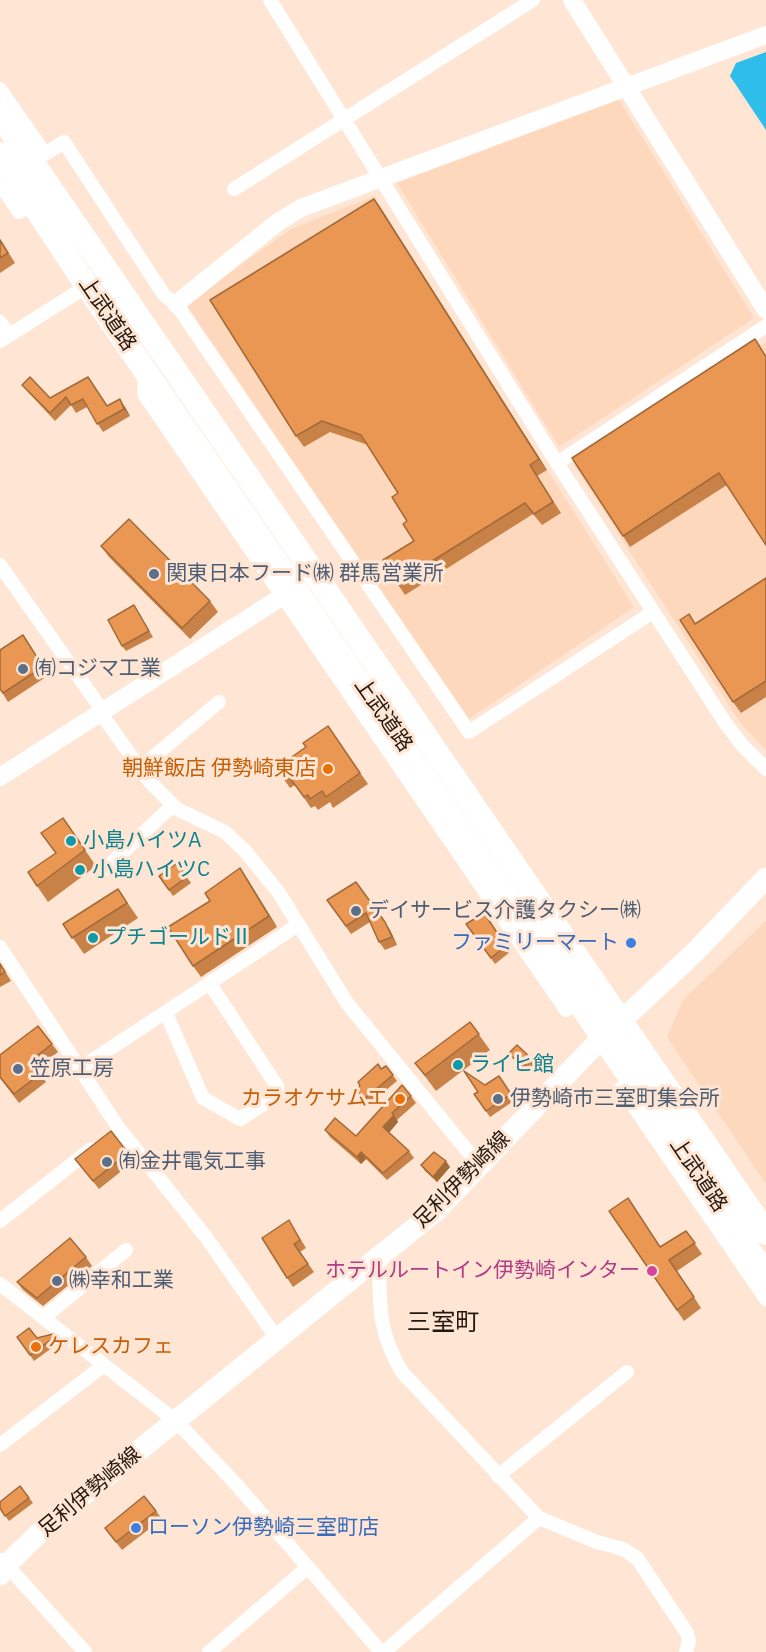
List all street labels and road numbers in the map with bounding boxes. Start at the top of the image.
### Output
street label: 上武道路 [73,272,141,356]
street label: 上武道路 [349,673,417,757]
street label: 足利伊勢崎線 [409,1127,515,1233]
street label: 上武道路 [664,1133,732,1217]
street label: 足利伊勢崎線 [34,1442,146,1542]

